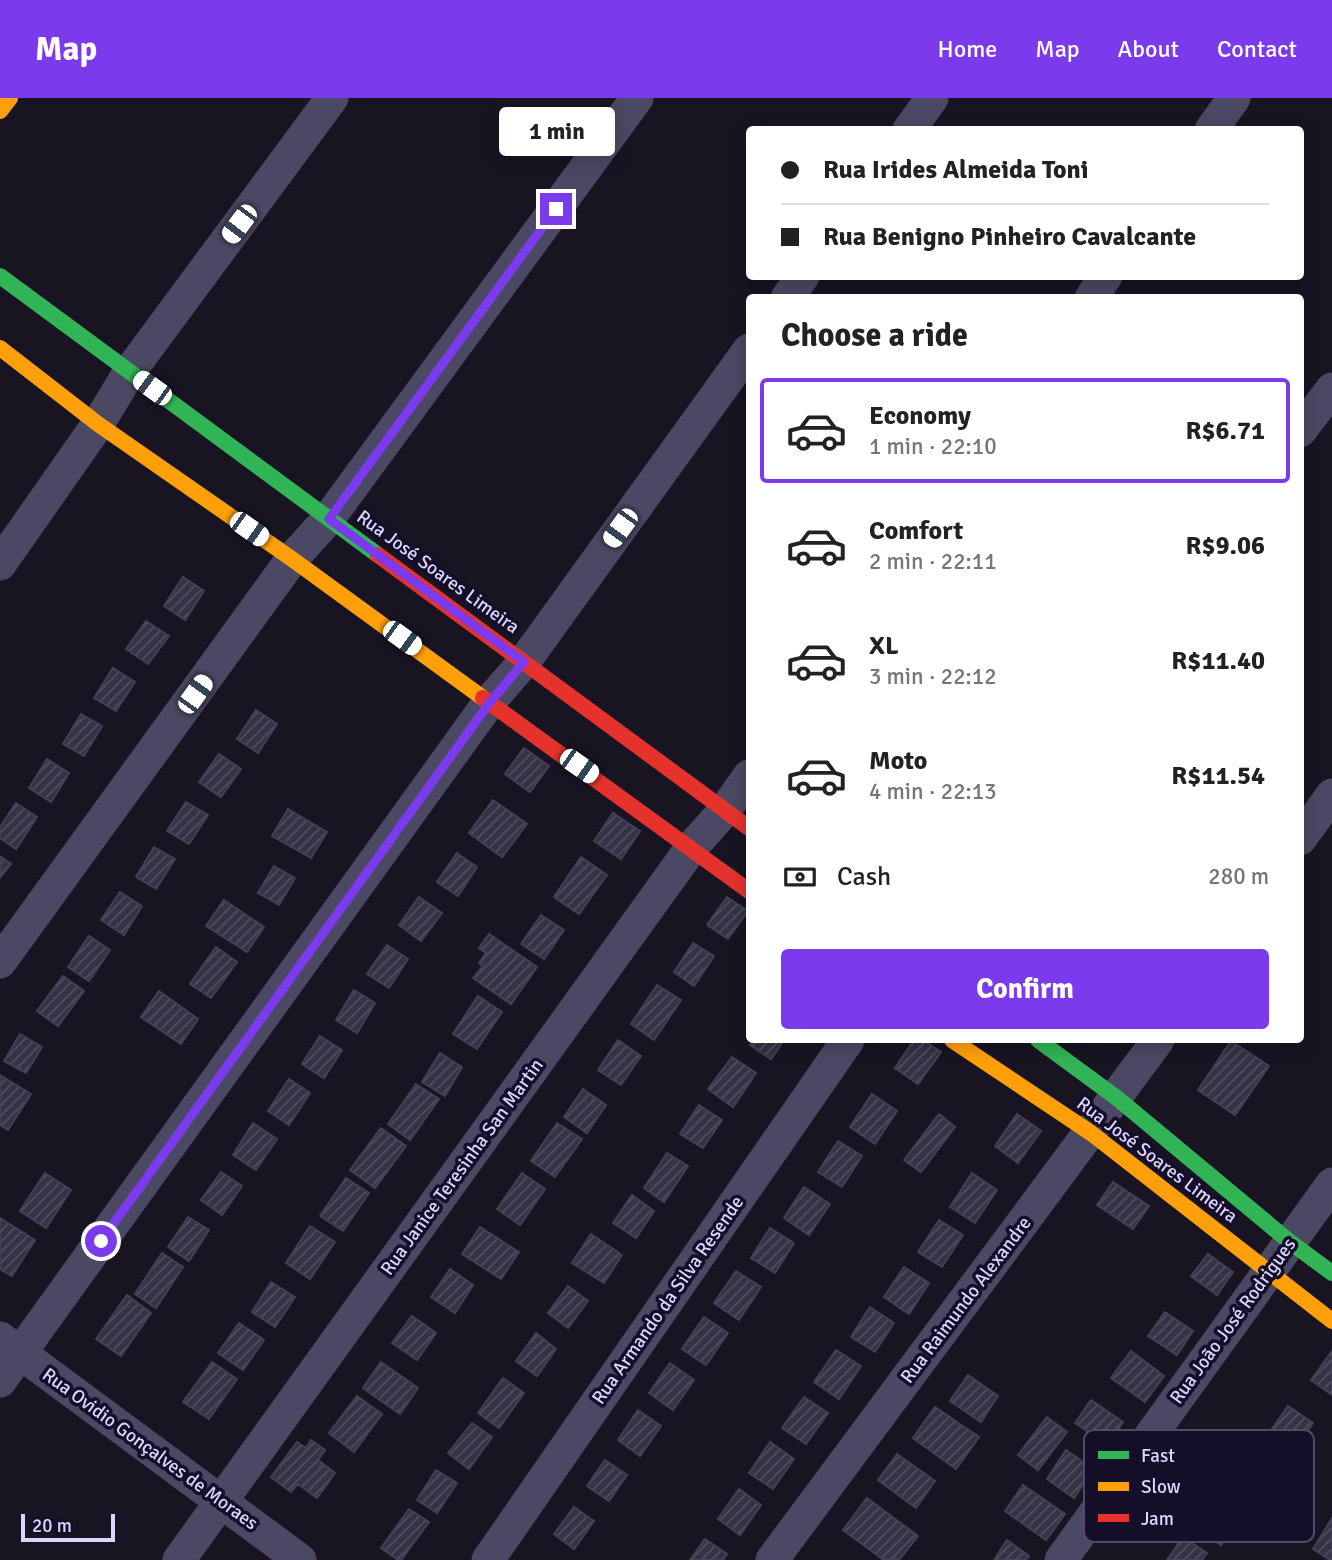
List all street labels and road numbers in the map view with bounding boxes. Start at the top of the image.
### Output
street label: Rua José Soares Limeira [352,505,524,639]
street label: Rua Janice Teresinha San Martin [375,1054,549,1280]
street label: Rua José Soares Limeira [1072,1092,1242,1228]
street label: Rua Armando da Silva Resende [587,1191,749,1409]
street label: Rua Raimundo Alexandre [895,1212,1037,1388]
street label: Rua João José Rodrigues [1165,1233,1301,1409]
street label: Rua Ovidio Gonçalves de Moraes [38,1363,262,1535]

